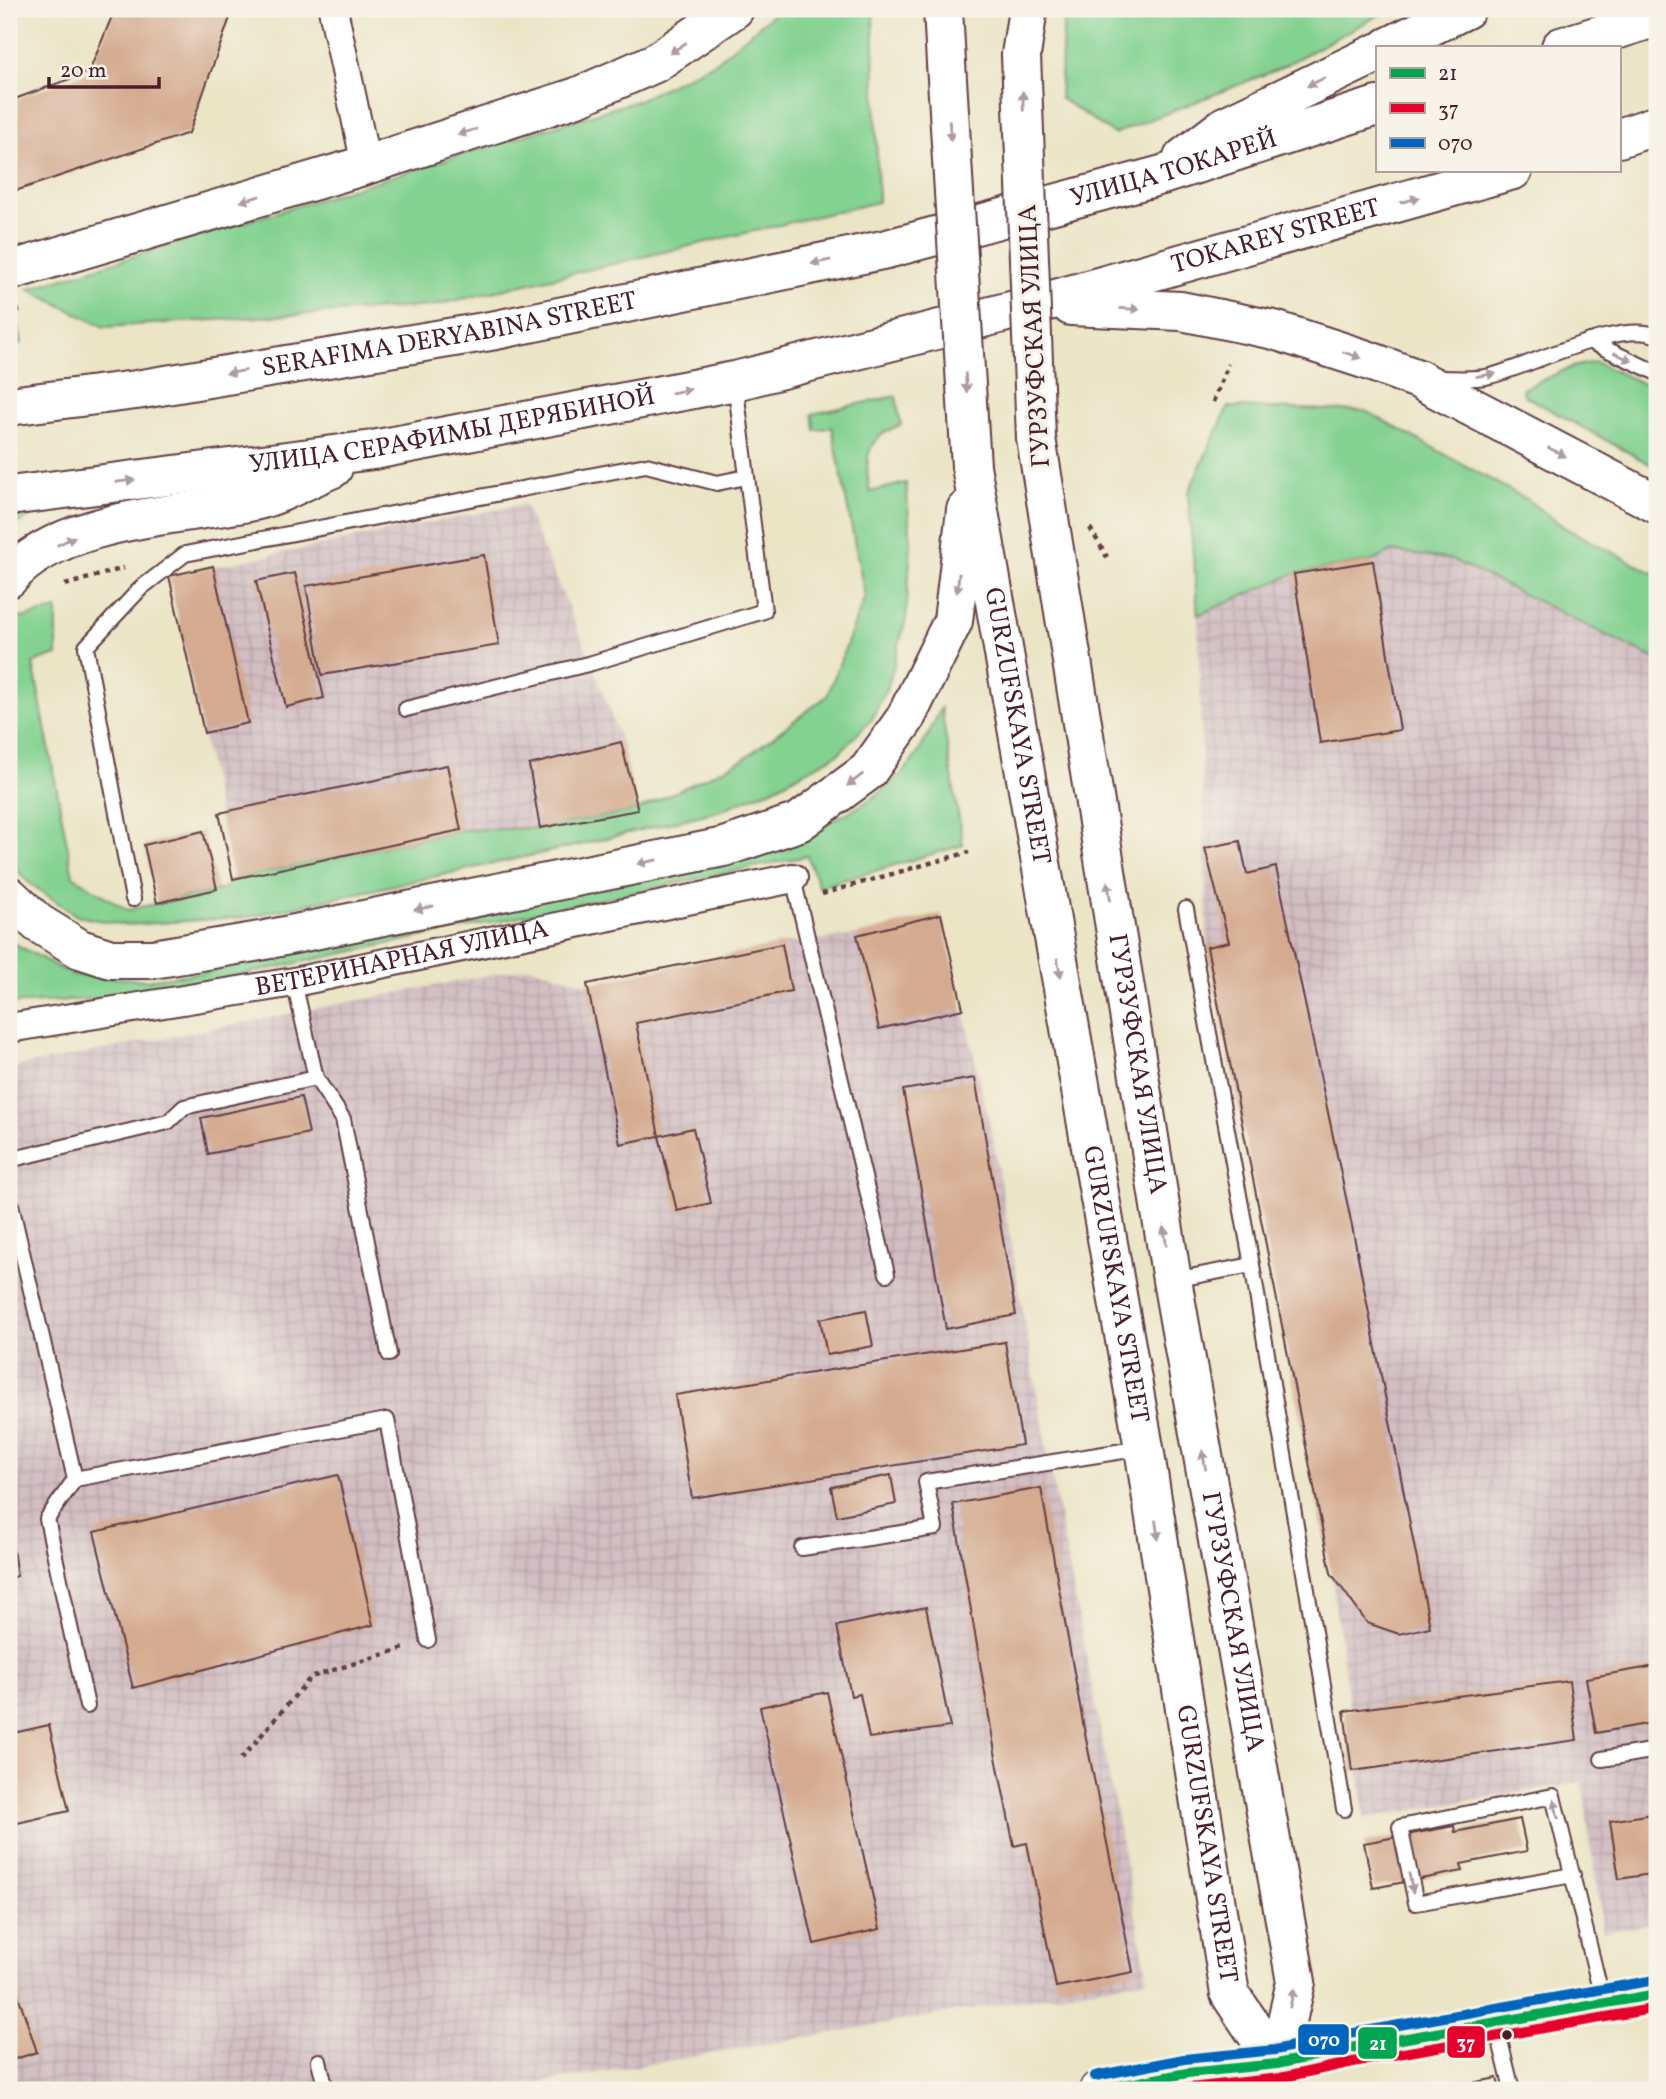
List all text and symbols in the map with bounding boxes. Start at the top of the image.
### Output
one-way arrow [669,41,687,55]
scale bar [49,46,159,90]
legend [1376,46,1620,172]
text: 20 m [60,57,106,86]
text: 21 [1438,60,1457,89]
one-way arrow [1306,76,1326,88]
one-way arrow [1017,89,1028,111]
text: 37 [1438,96,1459,125]
one-way arrow [945,120,956,142]
street label: УЛИЦА ТОКАРЕЙ [1066,121,1282,217]
one-way arrow [457,127,478,138]
text: 070 [1438,130,1473,159]
street label: TOKAREY STREET [1167,190,1384,284]
one-way arrow [239,195,260,205]
one-way arrow [1400,195,1421,205]
street label: ГУРЗУФСКАЯ УЛИЦА [1010,203,1060,469]
one-way arrow [810,257,832,268]
street label: SERAFIMA DERYABINA STREET [259,283,640,387]
one-way arrow [1120,303,1142,314]
one-way arrow [1342,350,1363,360]
one-way arrow [1613,352,1633,363]
one-way arrow [225,367,247,378]
one-way arrow [1475,369,1497,380]
one-way arrow [960,372,971,394]
street label: УЛИЦА СЕРАФИМЫ ДЕРЯБИНОЙ [247,379,658,483]
one-way arrow [670,385,692,396]
one-way arrow [1548,445,1568,457]
one-way arrow [114,476,136,487]
one-way arrow [56,536,76,547]
one-way arrow [952,572,963,594]
street label: GURZUFSKAYA STREET [975,585,1059,867]
one-way arrow [846,773,864,787]
one-way arrow [636,857,658,868]
one-way arrow [1103,879,1114,901]
one-way arrow [413,902,435,913]
street label: ВЕТЕРИНАРНАЯ УЛИЦА [252,911,552,1006]
street label: ГУРЗУФСКАЯ УЛИЦА [1098,931,1176,1197]
one-way arrow [1054,957,1065,979]
street label: GURZUFSKAYA STREET [1073,1143,1157,1426]
one-way arrow [1159,1225,1170,1247]
one-way arrow [1198,1449,1209,1471]
street label: ГУРЗУФСКАЯ УЛИЦА [1192,1489,1273,1755]
one-way arrow [1151,1519,1162,1541]
street label: GURZUFSKAYA STREET [1167,1702,1246,1986]
one-way arrow [1550,1798,1561,1820]
one-way arrow [1406,1872,1417,1894]
one-way arrow [1287,1987,1298,2009]
line badge: 070 [1297,2023,1350,2056]
line badge: 37 [1446,2025,1486,2059]
line badge: 21 [1357,2026,1398,2060]
text: 070 [1308,2028,1340,2054]
unlabelled marker [1500,2028,1514,2042]
text: 37 [1457,2031,1475,2057]
text: 21 [1369,2032,1387,2058]

